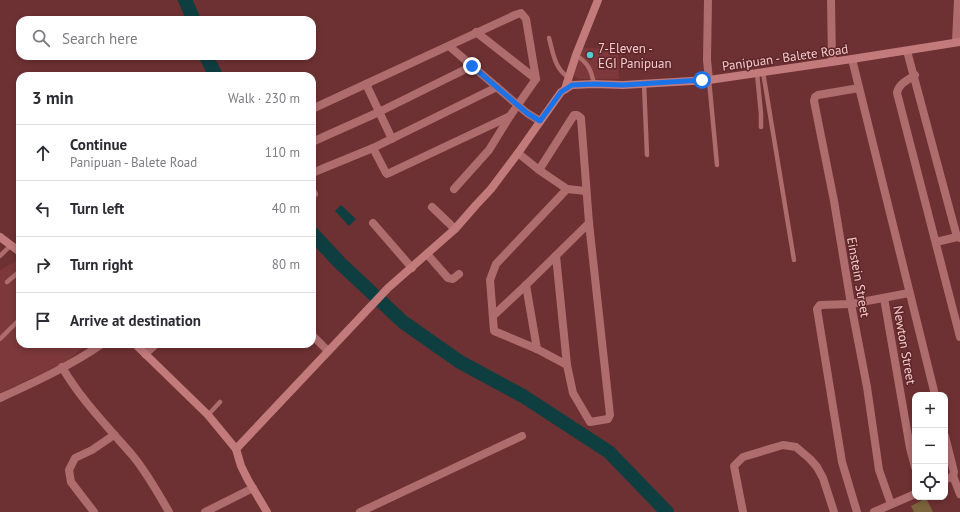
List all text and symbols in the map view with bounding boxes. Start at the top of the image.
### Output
search box [16,16,316,60]
icon: search [30,27,52,49]
text: Search here [62,29,138,48]
place label: 7-Eleven - EGI Panipuan [598,40,672,72]
street label: Panipuan - Balete Road [721,40,849,75]
marker: 7-Eleven - EGI Panipuan [585,50,595,60]
route end [463,57,481,75]
route start [693,71,711,89]
text: 3 min [32,87,73,109]
text: Walk · 230 m [228,90,300,107]
text: Continue [70,135,127,154]
icon: ahead [32,142,54,164]
text: 110 m [265,144,300,161]
text: Panipuan - Balete Road [70,154,197,171]
icon: left [32,198,54,220]
text: Turn left [70,199,124,218]
text: 40 m [272,200,300,217]
street label: Einstein Street [843,236,874,319]
icon: right [32,254,54,276]
text: Turn right [70,255,133,274]
text: 80 m [272,256,300,273]
street label: Newton Street [889,304,920,386]
icon: arrive [32,310,54,332]
text: Arrive at destination [70,311,201,330]
map controls [912,392,948,500]
button: + [912,392,948,428]
button: − [912,428,948,464]
button: locate [912,464,948,500]

